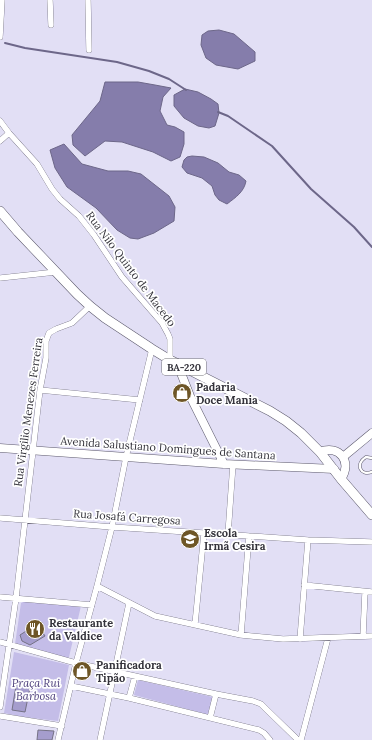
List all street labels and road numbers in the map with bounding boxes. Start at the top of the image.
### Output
street label: Rua Nilo Quinto de Macedo [83,209,179,329]
street label: Rua Virgilio Menezes Ferreira [11,336,45,487]
road number: BA-220 [162,359,206,375]
street label: Avenida Salustiano Domingues de Santana [59,433,276,463]
street label: Rua Josafá Carregosa [73,506,181,528]

